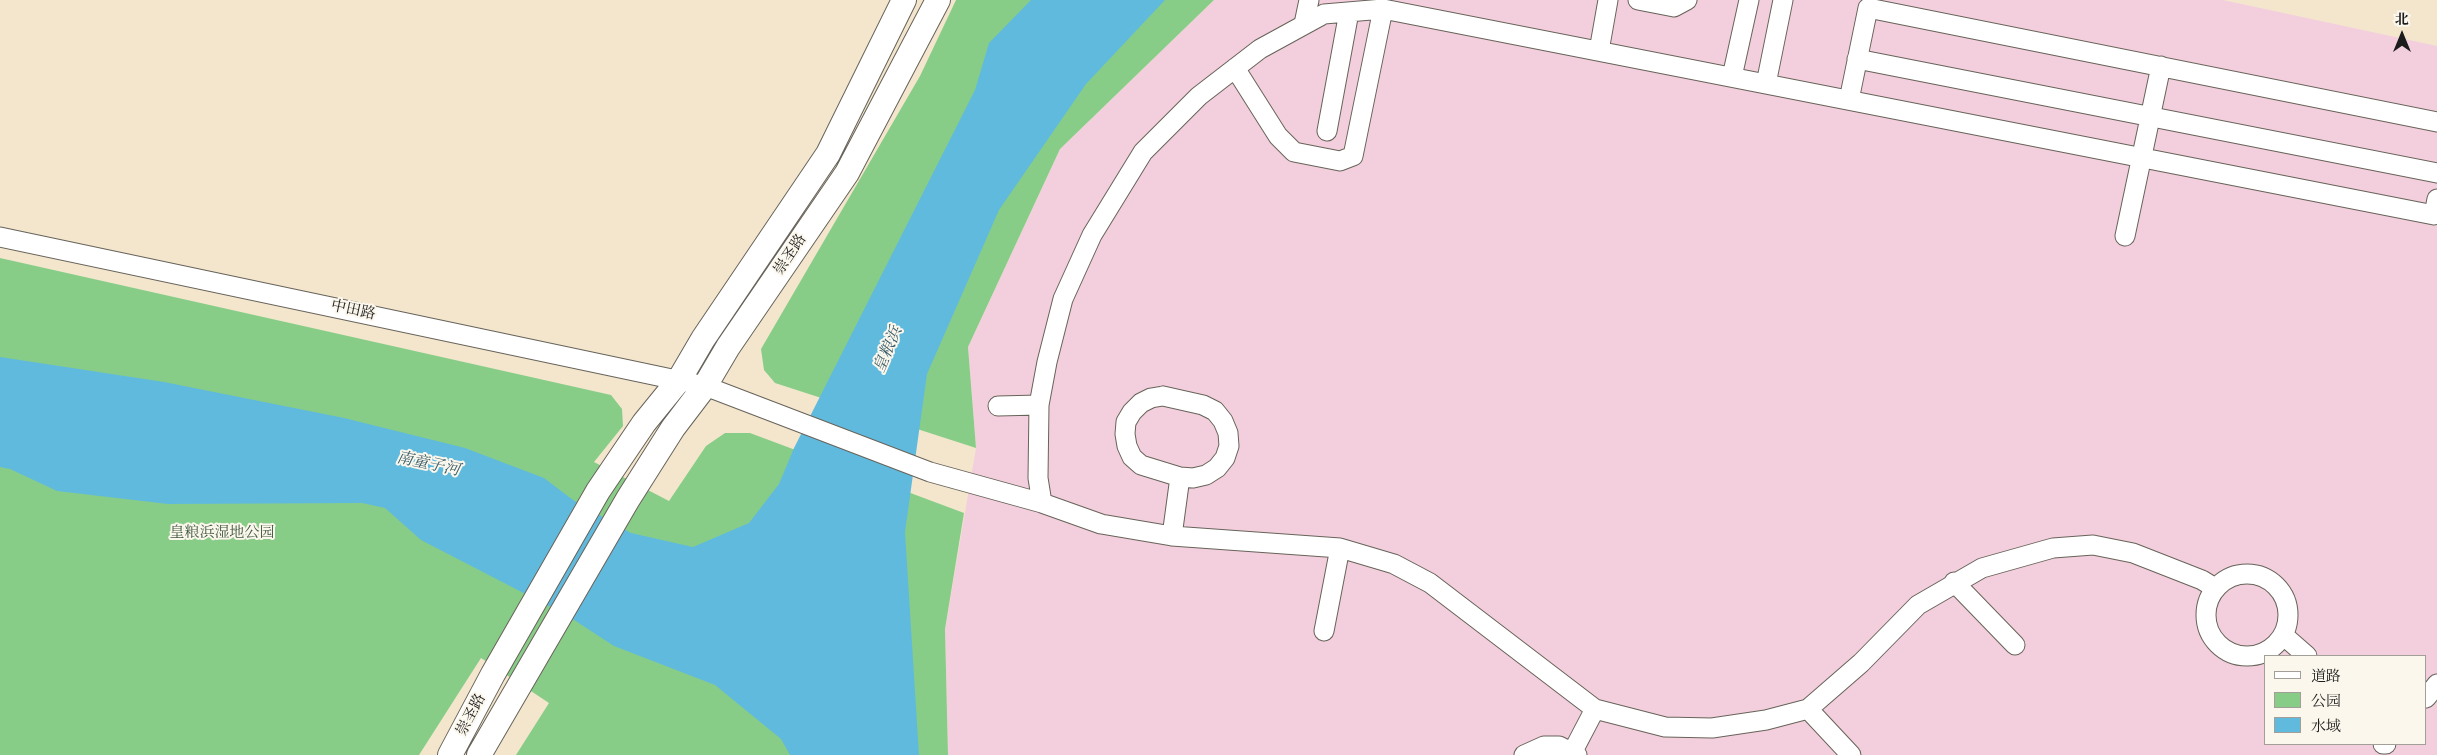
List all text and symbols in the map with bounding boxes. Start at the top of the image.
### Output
north arrow [2377,10,2427,60]
text: 北 [2395,11,2409,28]
street label: 崇圣路 [771,231,811,279]
street label: 中田路 [329,298,377,324]
water label: 皇粮浜 [871,324,907,376]
water label: 南童子河 [395,449,461,481]
park label: 皇粮浜湿地公园 [170,525,274,543]
legend [2264,655,2427,745]
text: 道路 [2311,667,2341,686]
street label: 崇圣路 [453,691,491,739]
text: 公园 [2311,692,2341,711]
text: 水域 [2311,717,2341,736]

